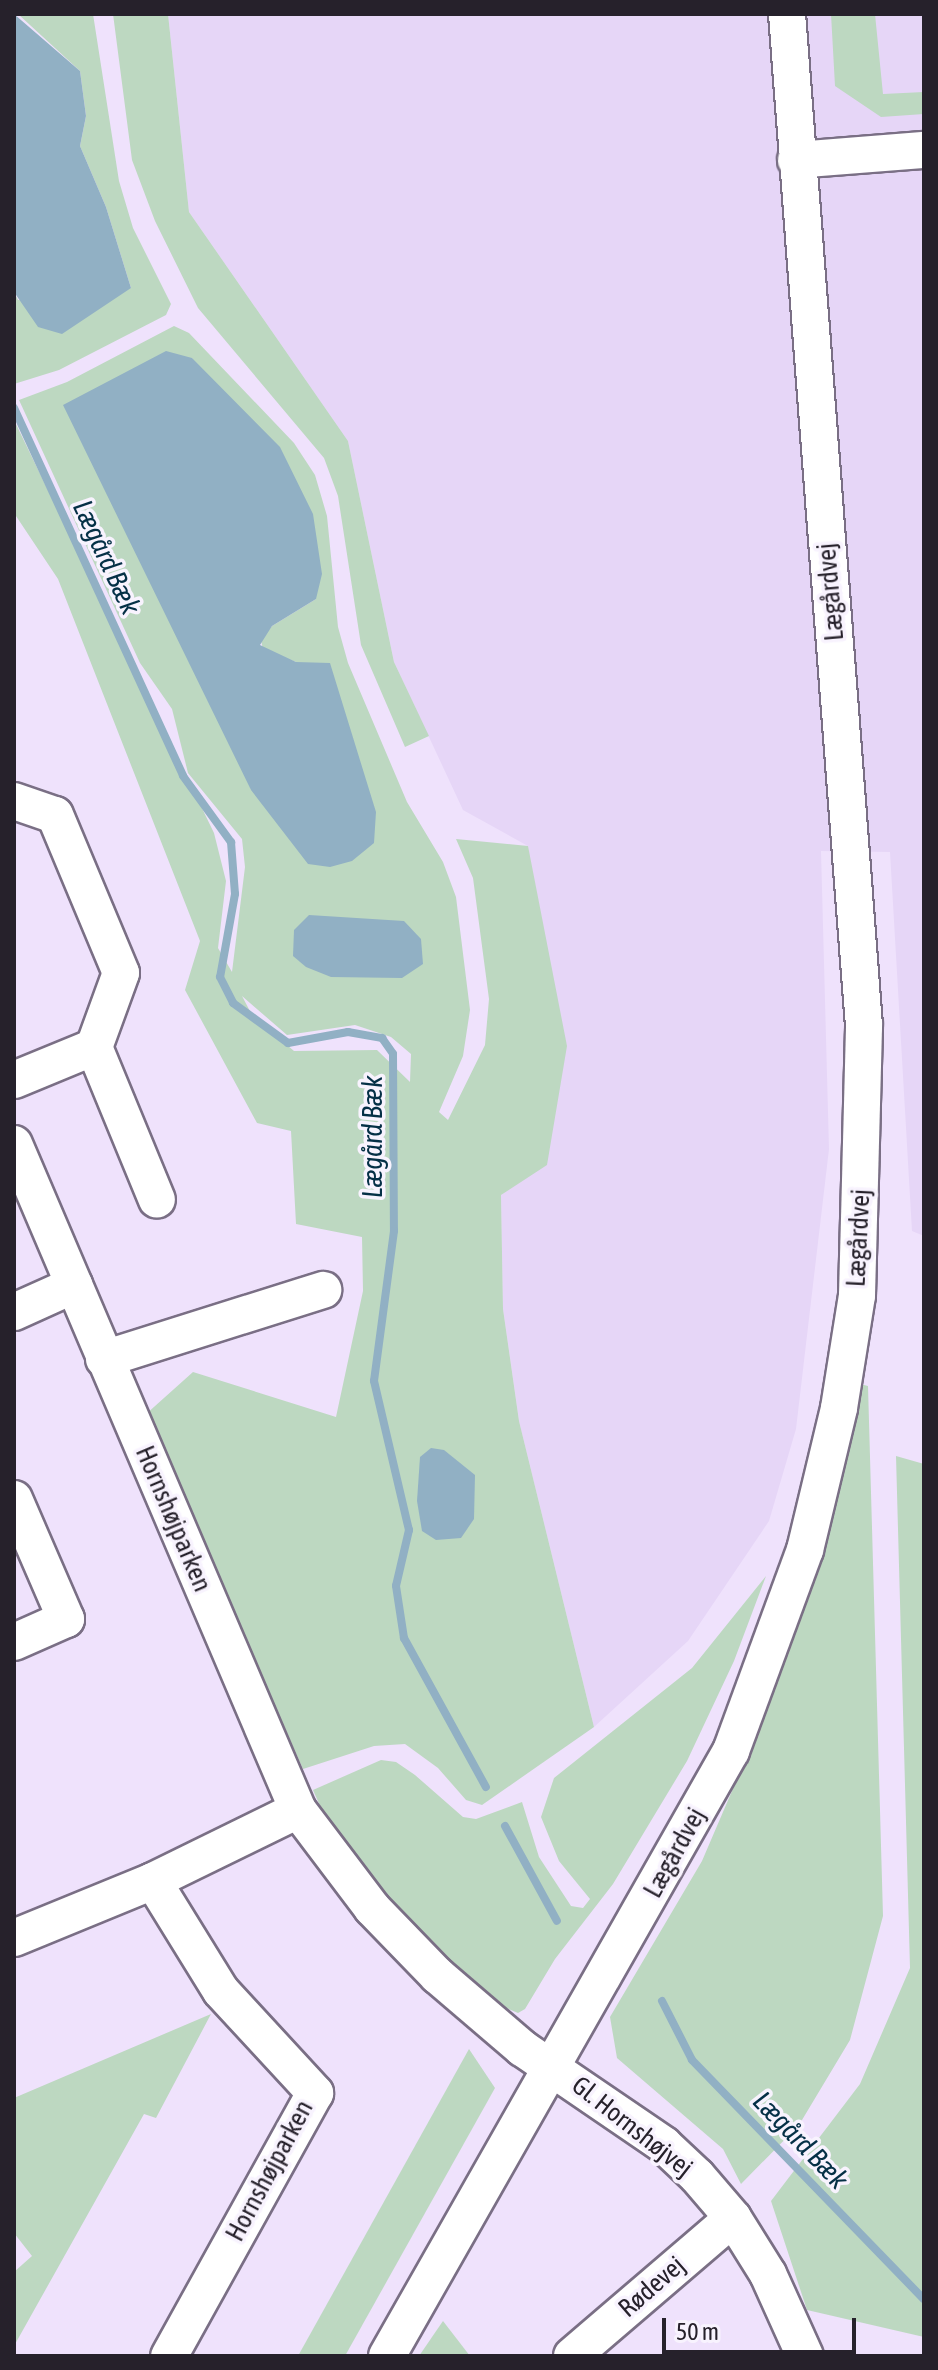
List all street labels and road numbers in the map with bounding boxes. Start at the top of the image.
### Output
street label: Lægårdvej [811,542,851,642]
street label: Lægårdvej [841,1188,877,1288]
street label: Hornshøjparken [128,1442,218,1596]
street label: Lægårdvej [638,1803,712,1903]
street label: Gl. Hornshøjvej [565,2070,699,2184]
street label: Hornshøjparken [220,2095,320,2247]
street label: Rødevej [613,2250,691,2324]

